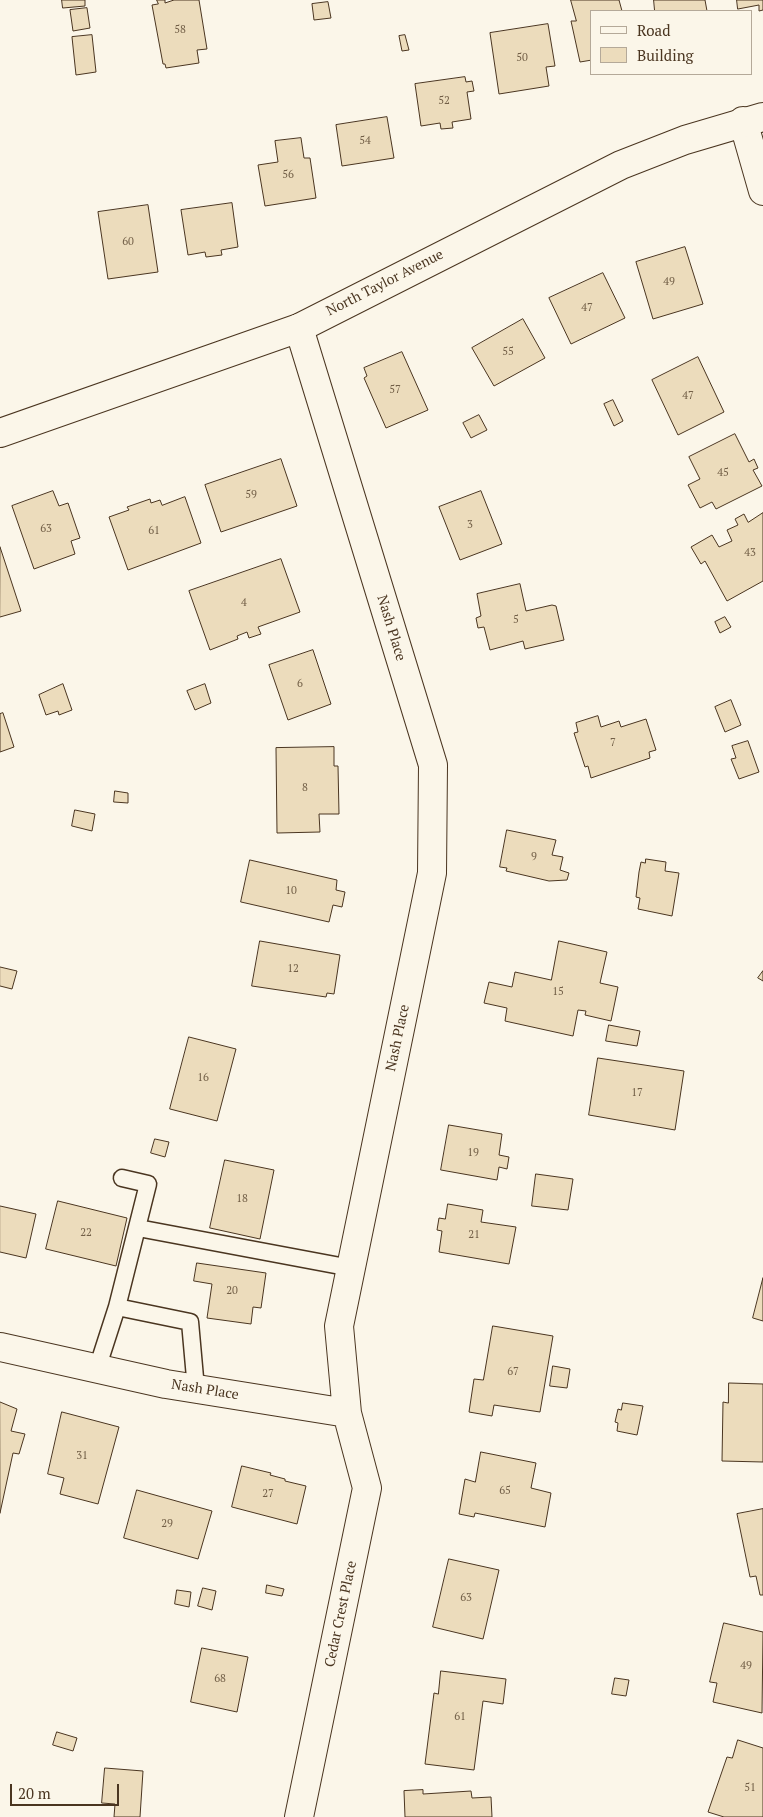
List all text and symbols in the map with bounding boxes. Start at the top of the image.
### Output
legend [590,10,753,75]
text: Road [637,20,670,40]
house number: 58 [174,23,186,37]
text: Building [637,45,694,65]
house number: 50 [516,51,528,65]
house number: 52 [438,94,450,108]
house number: 54 [359,134,371,148]
house number: 56 [282,168,294,182]
house number: 60 [122,235,134,249]
street label: North Taylor Avenue [324,246,446,320]
house number: 49 [663,275,675,289]
house number: 47 [581,301,593,315]
house number: 55 [502,345,514,359]
house number: 57 [389,383,401,397]
house number: 47 [682,389,694,403]
house number: 45 [717,466,729,480]
house number: 59 [245,488,257,502]
house number: 3 [467,518,473,532]
house number: 63 [40,522,52,536]
house number: 61 [148,524,160,538]
house number: 43 [744,546,756,560]
street label: Nash Place [373,593,409,663]
house number: 4 [241,596,247,610]
house number: 5 [513,613,519,627]
house number: 6 [297,677,303,691]
house number: 7 [610,736,616,750]
house number: 8 [302,781,308,795]
house number: 9 [531,850,537,864]
house number: 10 [285,884,297,898]
house number: 12 [287,962,299,976]
house number: 15 [552,985,564,999]
street label: Nash Place [383,1003,413,1073]
house number: 16 [197,1071,209,1085]
house number: 17 [631,1086,643,1100]
house number: 19 [467,1146,479,1160]
house number: 18 [236,1192,248,1206]
house number: 22 [80,1226,92,1240]
house number: 21 [468,1228,480,1242]
house number: 20 [226,1284,238,1298]
house number: 67 [507,1365,519,1379]
street label: Nash Place [170,1376,240,1404]
house number: 31 [76,1449,88,1463]
house number: 65 [499,1484,511,1498]
house number: 27 [262,1487,274,1501]
house number: 29 [161,1517,173,1531]
street label: Cedar Crest Place [322,1559,360,1669]
house number: 63 [460,1591,472,1605]
house number: 49 [740,1659,752,1673]
house number: 68 [214,1672,226,1686]
house number: 61 [454,1710,466,1724]
scale bar [12,1774,121,1806]
house number: 51 [744,1781,756,1795]
text: 20 m [18,1783,51,1803]

